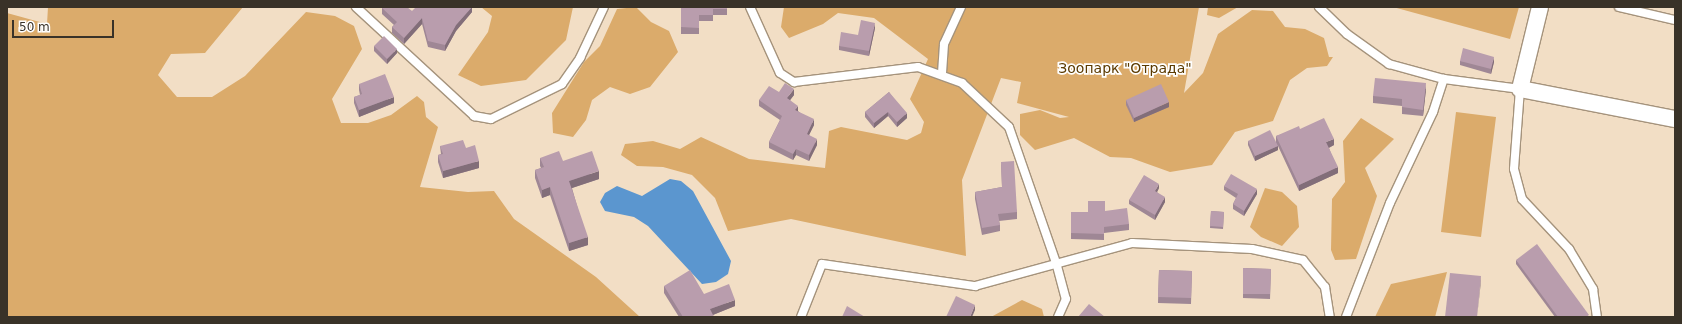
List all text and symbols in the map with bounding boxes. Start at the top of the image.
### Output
scale bar [14,12,116,38]
text: 50 m [19,20,50,34]
park label: Зоопарк "Отрада" [1058,60,1192,76]

